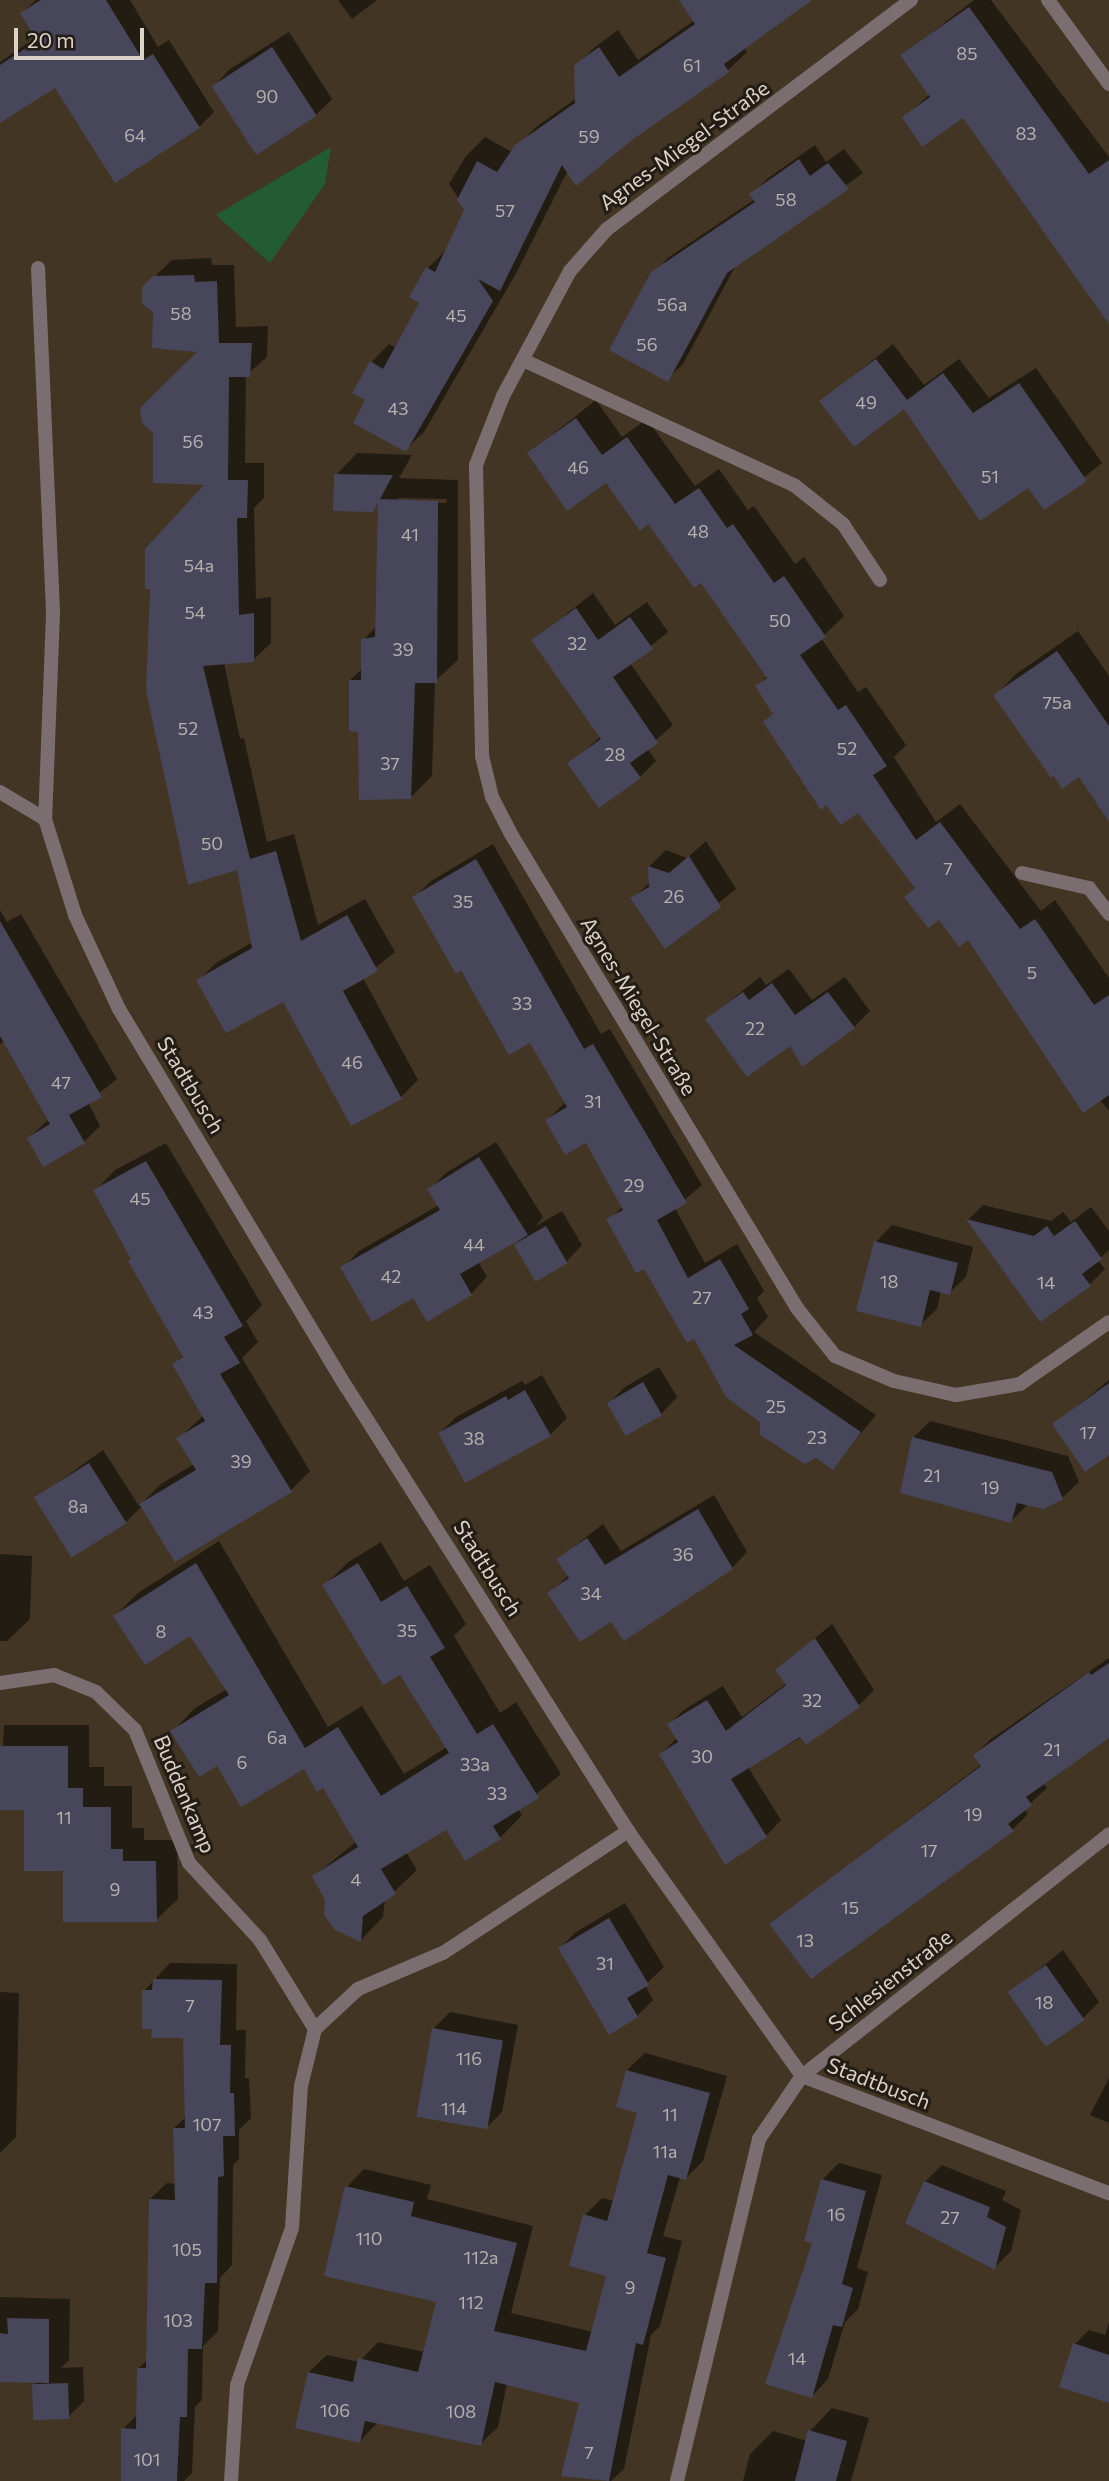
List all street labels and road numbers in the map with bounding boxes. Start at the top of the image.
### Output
street label: Agnes-Miegel-Straße [594,75,774,215]
street label: Agnes-Miegel-Straße [576,912,702,1100]
street label: Stadtbusch [152,1032,230,1138]
street label: Stadtbusch [449,1515,527,1621]
street label: Buddenkamp [149,1731,221,1857]
street label: Schlesienstraße [823,1924,957,2036]
street label: Stadtbusch [824,2052,934,2114]

